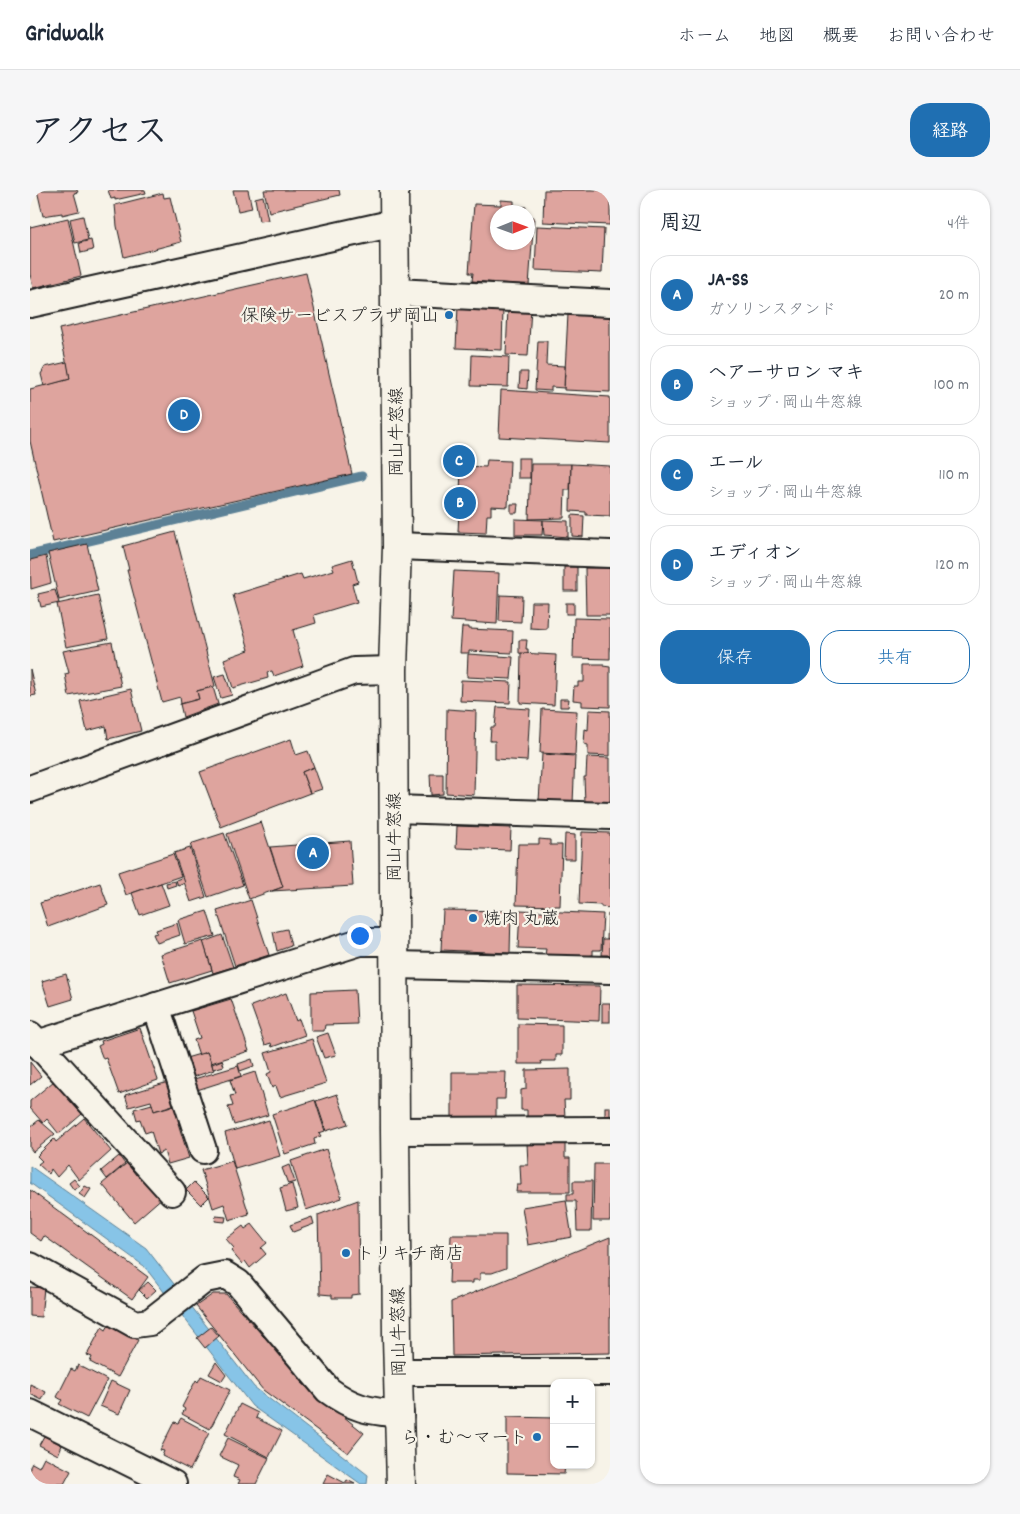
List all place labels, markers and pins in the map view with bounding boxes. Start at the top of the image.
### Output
place label: 保険サービスプラザ岡山 [241,305,439,330]
marker: 保険サービスプラザ岡山 [443,309,455,321]
pin: D [168,396,200,434]
pin: C [443,442,475,480]
pin: B [444,484,476,522]
pin: A [297,834,329,872]
place label: 焼肉 丸蔵 [483,908,559,933]
marker: 焼肉 丸蔵 [467,912,479,924]
place label: トリキチ商店 [356,1243,464,1268]
marker: トリキチ商店 [340,1247,352,1259]
place label: ら・む〜マート [401,1427,527,1452]
marker: ら・む〜マート [531,1431,543,1443]

